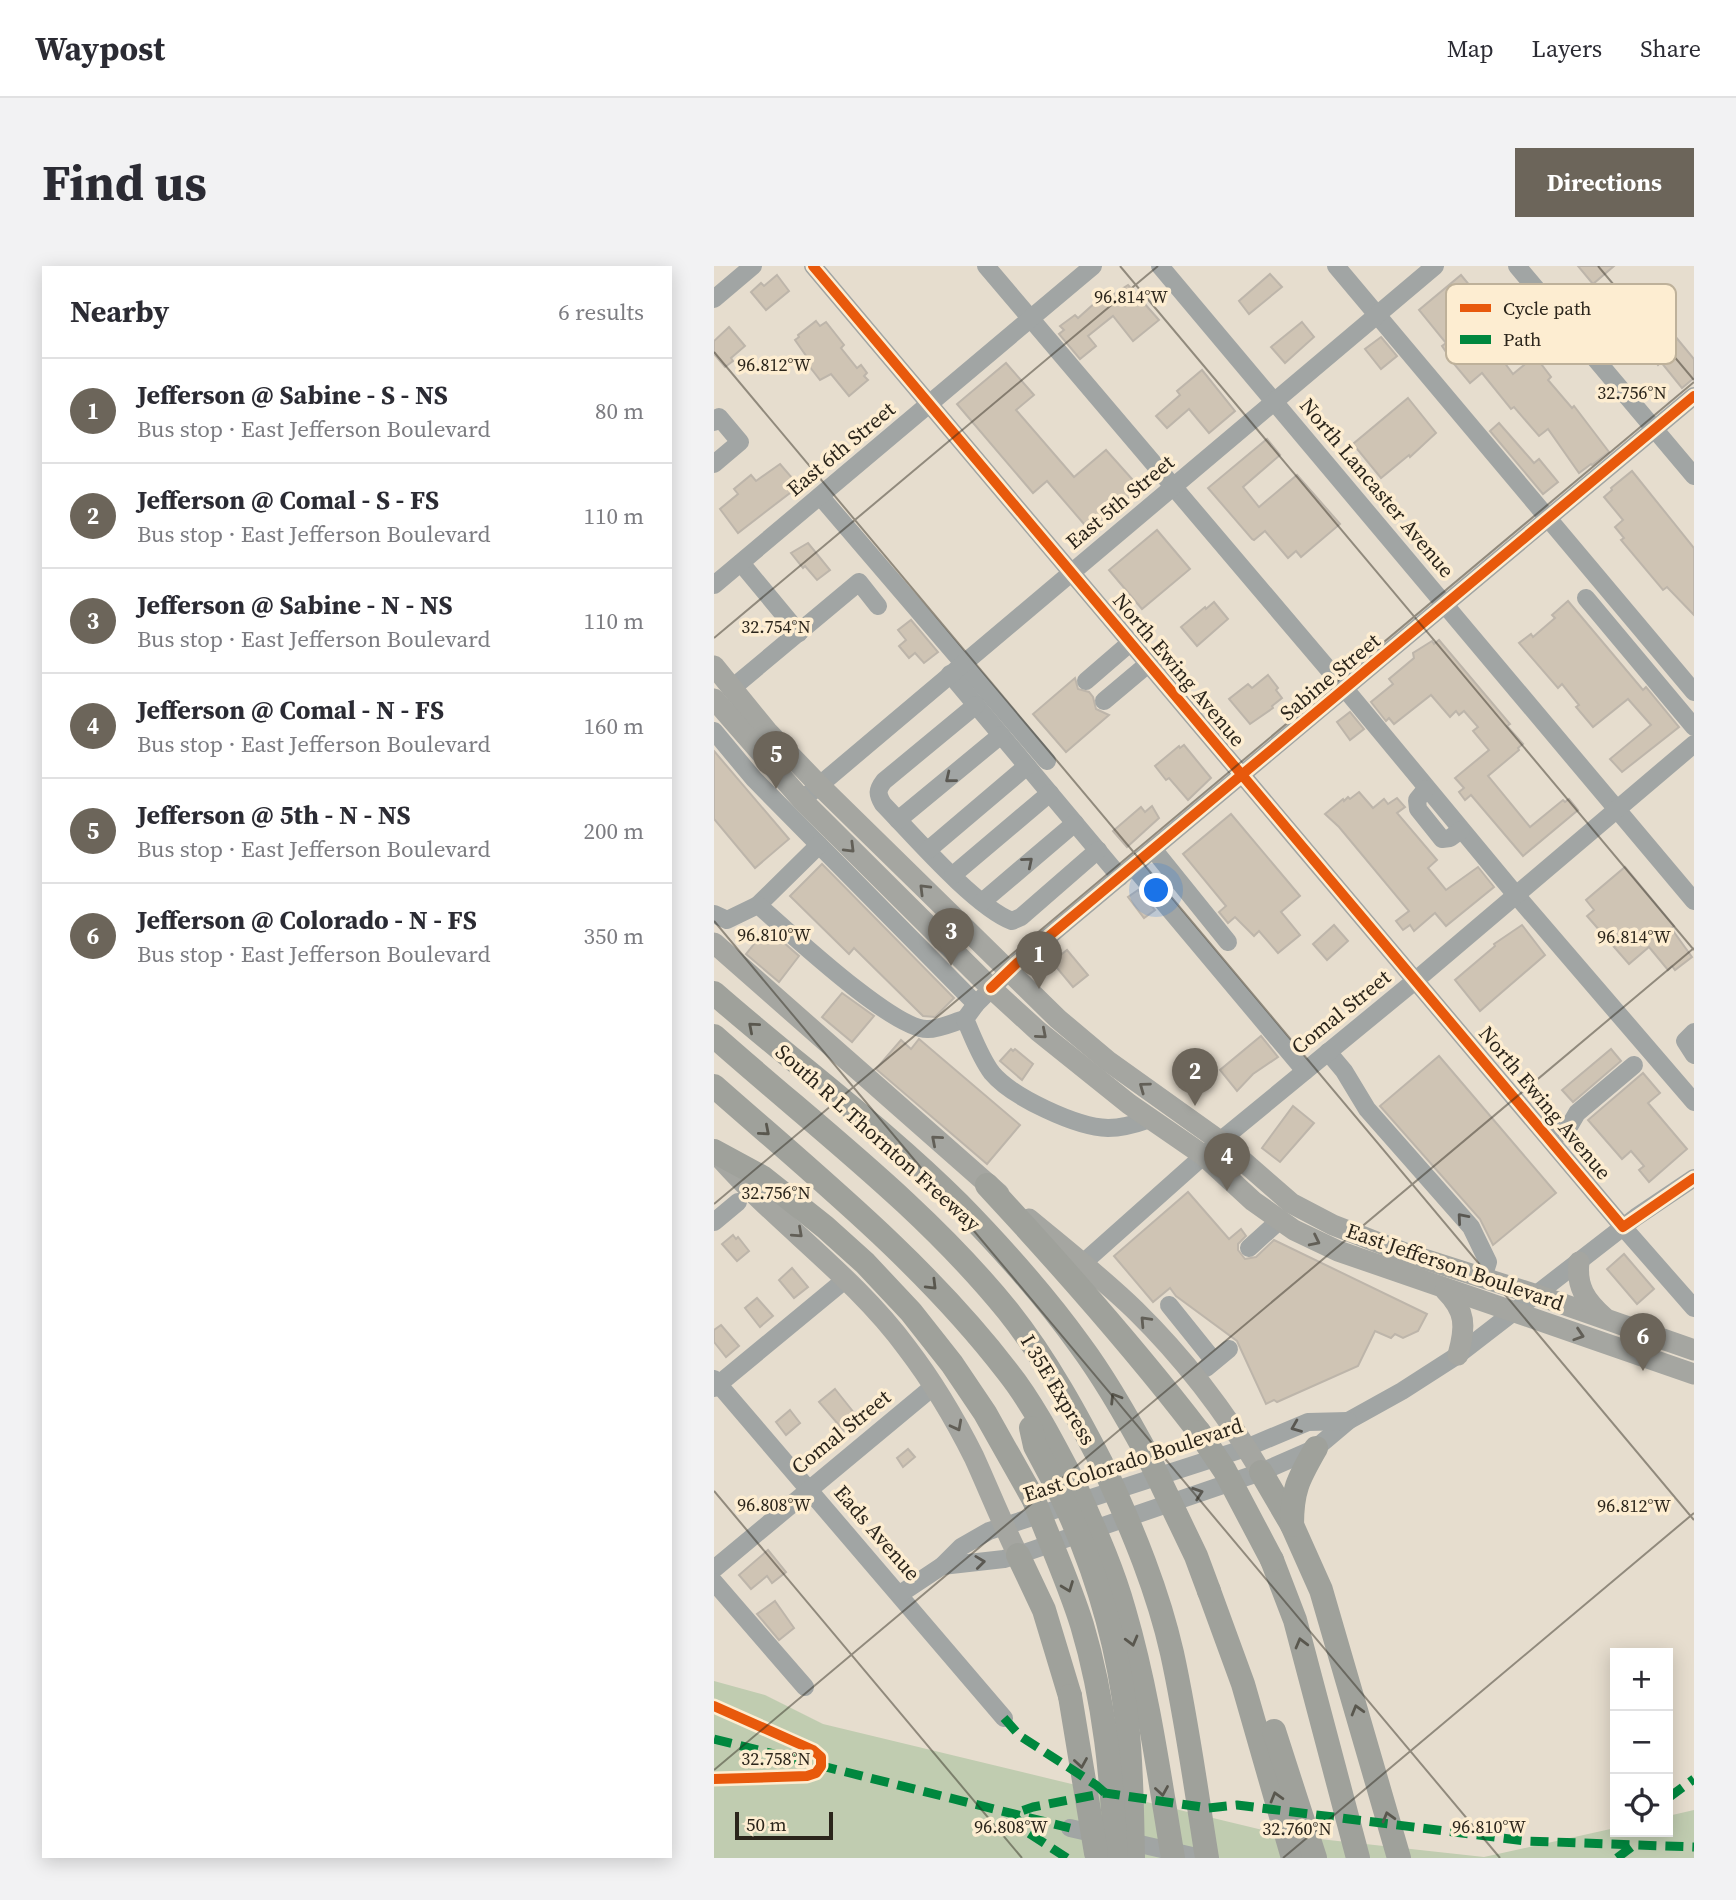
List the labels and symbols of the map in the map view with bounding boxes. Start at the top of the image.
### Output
text: 96.814°W [1094,284,1168,309]
legend [1446,284,1676,364]
text: Cycle path [1503,295,1592,321]
text: Path [1503,326,1541,352]
text: 96.812°W [737,352,811,377]
text: 32.756°N [1597,380,1667,405]
street label: North Lancaster Avenue [1293,392,1461,584]
street label: East 6th Street [780,395,901,503]
street label: East 5th Street [1059,448,1180,556]
street label: North Ewing Avenue [1106,587,1252,753]
text: 32.754°N [741,614,811,639]
street label: Sabine Street [1273,626,1386,727]
pin: 5 [753,731,799,789]
one-way arrow [945,770,958,782]
one-way arrow [842,840,854,852]
one-way arrow [1021,858,1033,871]
your location [1139,873,1173,907]
one-way arrow [920,885,933,898]
pin: 3 [928,908,974,966]
text: 96.810°W [737,922,811,947]
text: 96.814°W [1597,924,1671,949]
pin: 1 [1016,931,1062,989]
street label: Comal Street [1285,963,1397,1061]
street label: North Ewing Avenue [1472,1020,1618,1186]
one-way arrow [748,1023,761,1035]
one-way arrow [1034,1026,1047,1038]
street label: South R L Thornton Freeway [769,1038,987,1238]
pin: 2 [1172,1048,1218,1106]
one-way arrow [1139,1083,1152,1095]
one-way arrow [757,1123,770,1135]
pin: 4 [1204,1133,1250,1191]
one-way arrow [931,1136,944,1148]
text: 32.756°N [741,1180,811,1205]
one-way arrow [1458,1213,1470,1226]
street label: East Jefferson Boulevard [1343,1216,1568,1317]
one-way arrow [790,1225,803,1237]
one-way arrow [1308,1232,1320,1246]
one-way arrow [924,1277,937,1290]
pin: 6 [1620,1313,1666,1371]
one-way arrow [1141,1316,1154,1329]
one-way arrow [1572,1327,1584,1341]
street label: I 35E Express [1014,1329,1103,1451]
street label: Comal Street [785,1383,897,1481]
one-way arrow [1111,1393,1124,1406]
street label: East Colorado Boulevard [1019,1410,1246,1509]
one-way arrow [949,1419,963,1431]
one-way arrow [1291,1419,1303,1433]
street label: Eads Avenue [828,1479,927,1587]
one-way arrow [1191,1487,1204,1501]
text: 96.808°W [737,1492,811,1517]
text: 96.812°W [1597,1493,1671,1518]
one-way arrow [974,1555,986,1570]
one-way arrow [1059,1580,1073,1592]
one-way arrow [1124,1635,1139,1647]
one-way arrow [1295,1637,1309,1649]
one-way arrow [1351,1705,1366,1717]
text: 32.758°N [741,1746,811,1771]
one-way arrow [1073,1757,1088,1769]
one-way arrow [1154,1785,1169,1797]
one-way arrow [1270,1792,1284,1804]
scale bar [735,1809,833,1841]
one-way arrow [1381,1811,1396,1823]
text: 96.808°W [974,1814,1048,1839]
text: 96.810°W [1452,1814,1526,1839]
text: 32.760°N [1262,1816,1332,1841]

